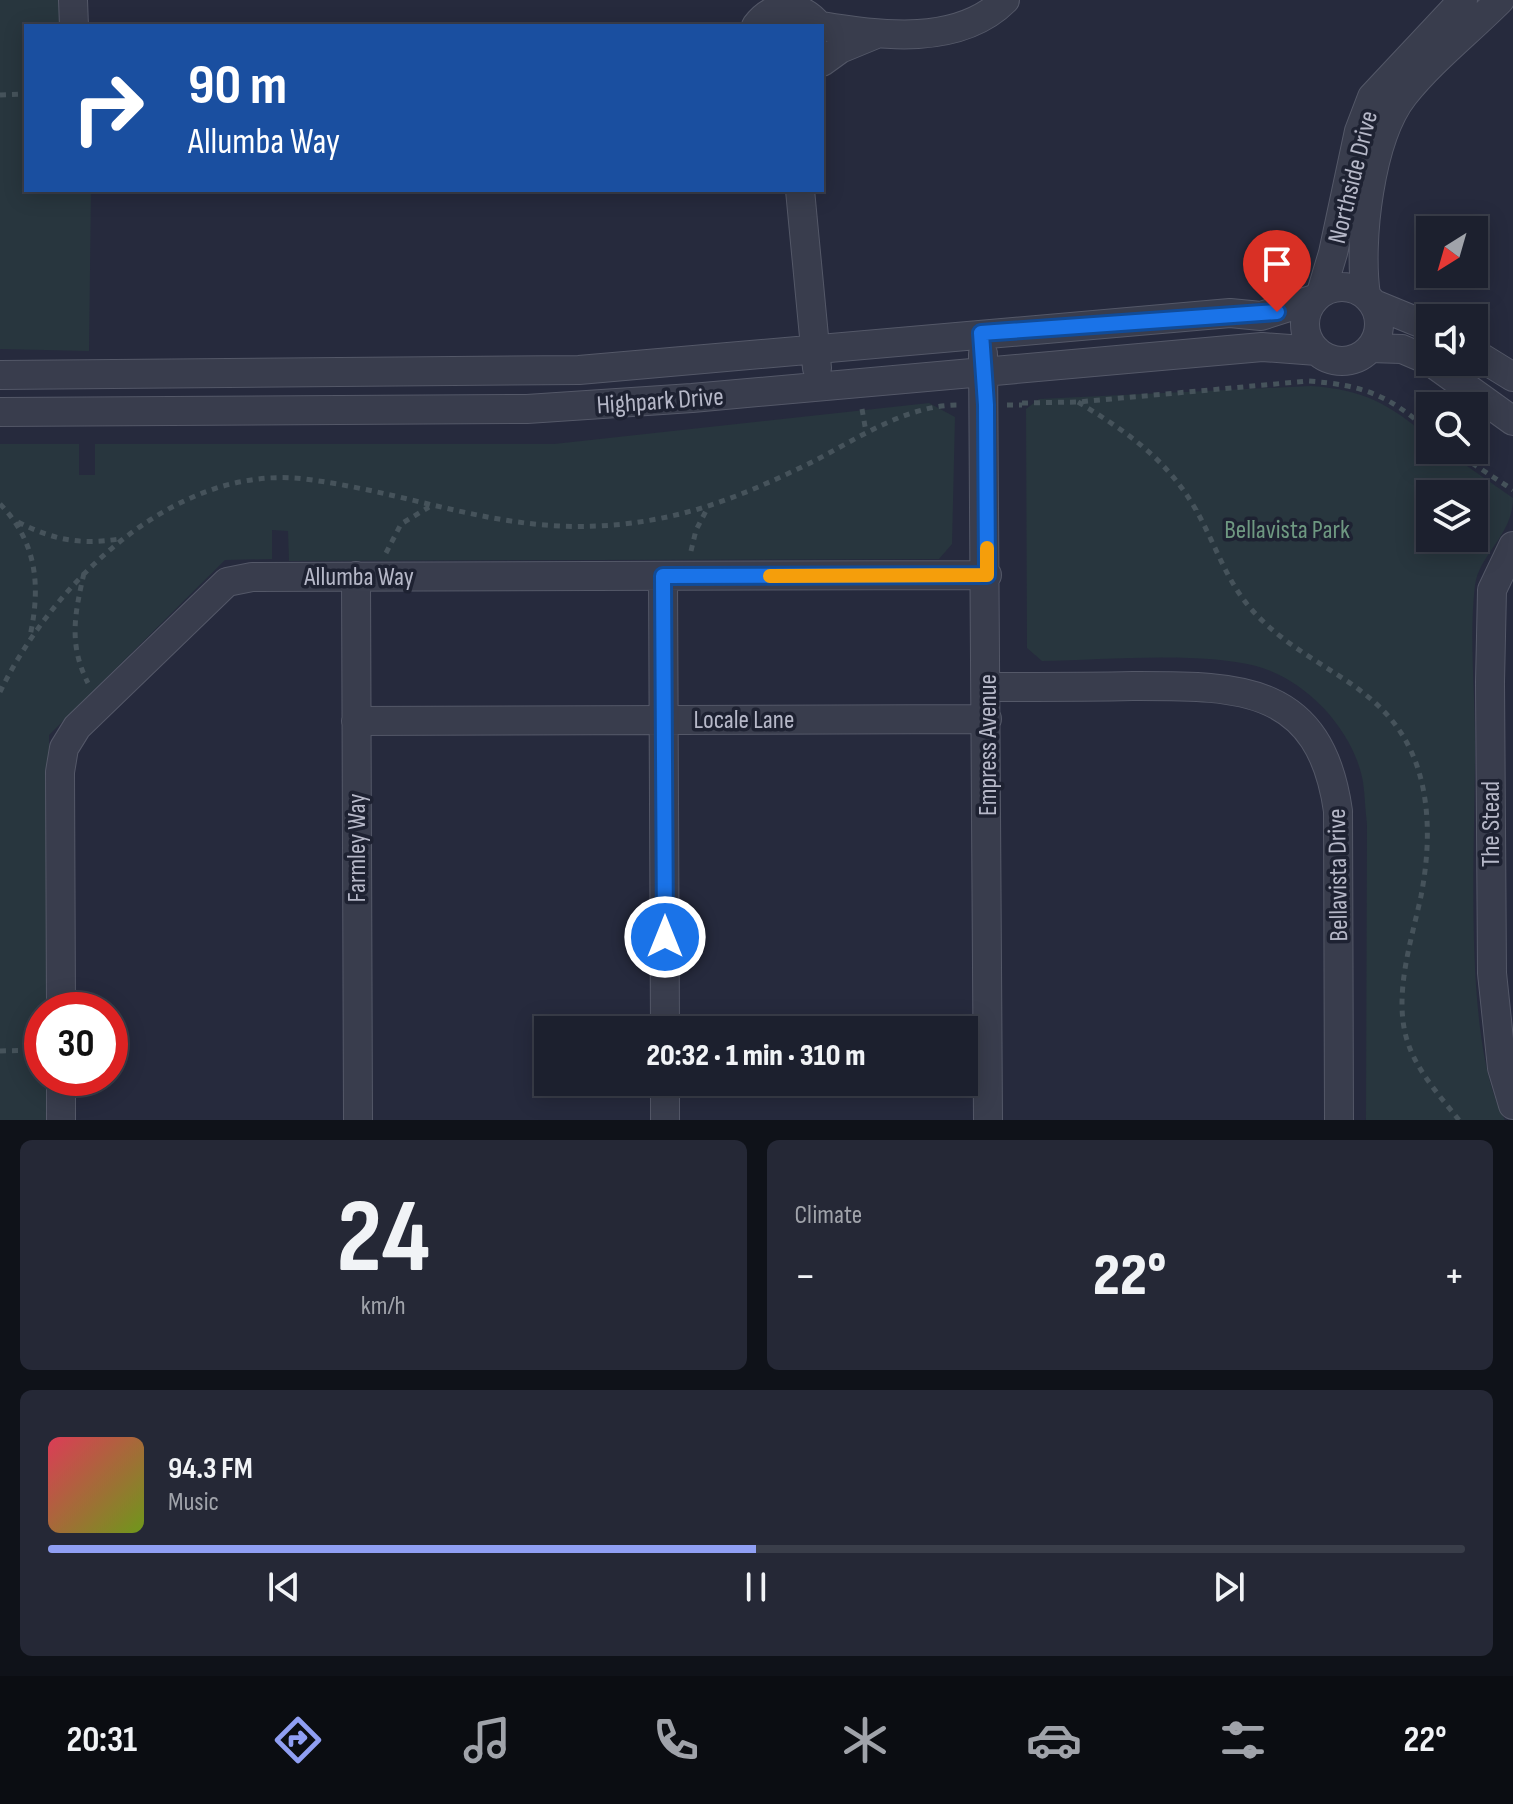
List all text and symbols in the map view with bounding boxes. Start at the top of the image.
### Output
text: 90 m [188,53,287,120]
icon: right [56,56,160,160]
street label: Northside Drive [1322,108,1385,247]
text: Allumba Way [188,121,340,164]
north arrow [1416,216,1488,288]
map controls [1416,216,1488,552]
pin [1243,230,1311,312]
icon: arrive [1255,242,1299,286]
button: sound [1416,304,1488,376]
street label: Highpark Drive [596,382,725,421]
button: search [1416,392,1488,464]
button: layers [1416,480,1488,552]
park label: Bellavista Park [1224,515,1350,546]
street label: Allumba Way [303,562,414,593]
street label: Empress Avenue [973,674,1004,816]
street label: Locale Lane [694,705,794,736]
street label: The Stead [1476,781,1507,867]
street label: Farmley Way [342,794,373,902]
street label: Bellavista Drive [1322,808,1355,942]
position arrow [623,895,707,979]
speed limit sign: 30 [24,992,128,1096]
text: 20:32 · 1 min · 310 m [647,1038,865,1074]
text: 24 [336,1176,430,1301]
text: Climate [795,1200,862,1231]
text: 22° [1093,1240,1166,1312]
text: − [795,1250,816,1303]
text: + [1443,1250,1465,1303]
text: km/h [361,1291,406,1322]
text: 94.3 FM [168,1451,253,1487]
text: Music [168,1487,219,1518]
icon: previous [262,1565,306,1609]
icon: pause [734,1565,778,1609]
icon: next [1207,1565,1251,1609]
icon: directions [270,1712,326,1768]
icon: music [459,1712,515,1768]
icon: phone [648,1712,704,1768]
icon: climate [837,1712,893,1768]
icon: car [1026,1712,1082,1768]
icon: filters [1215,1712,1271,1768]
text: 20:31 [66,1719,137,1762]
text: 22° [1404,1719,1446,1762]

